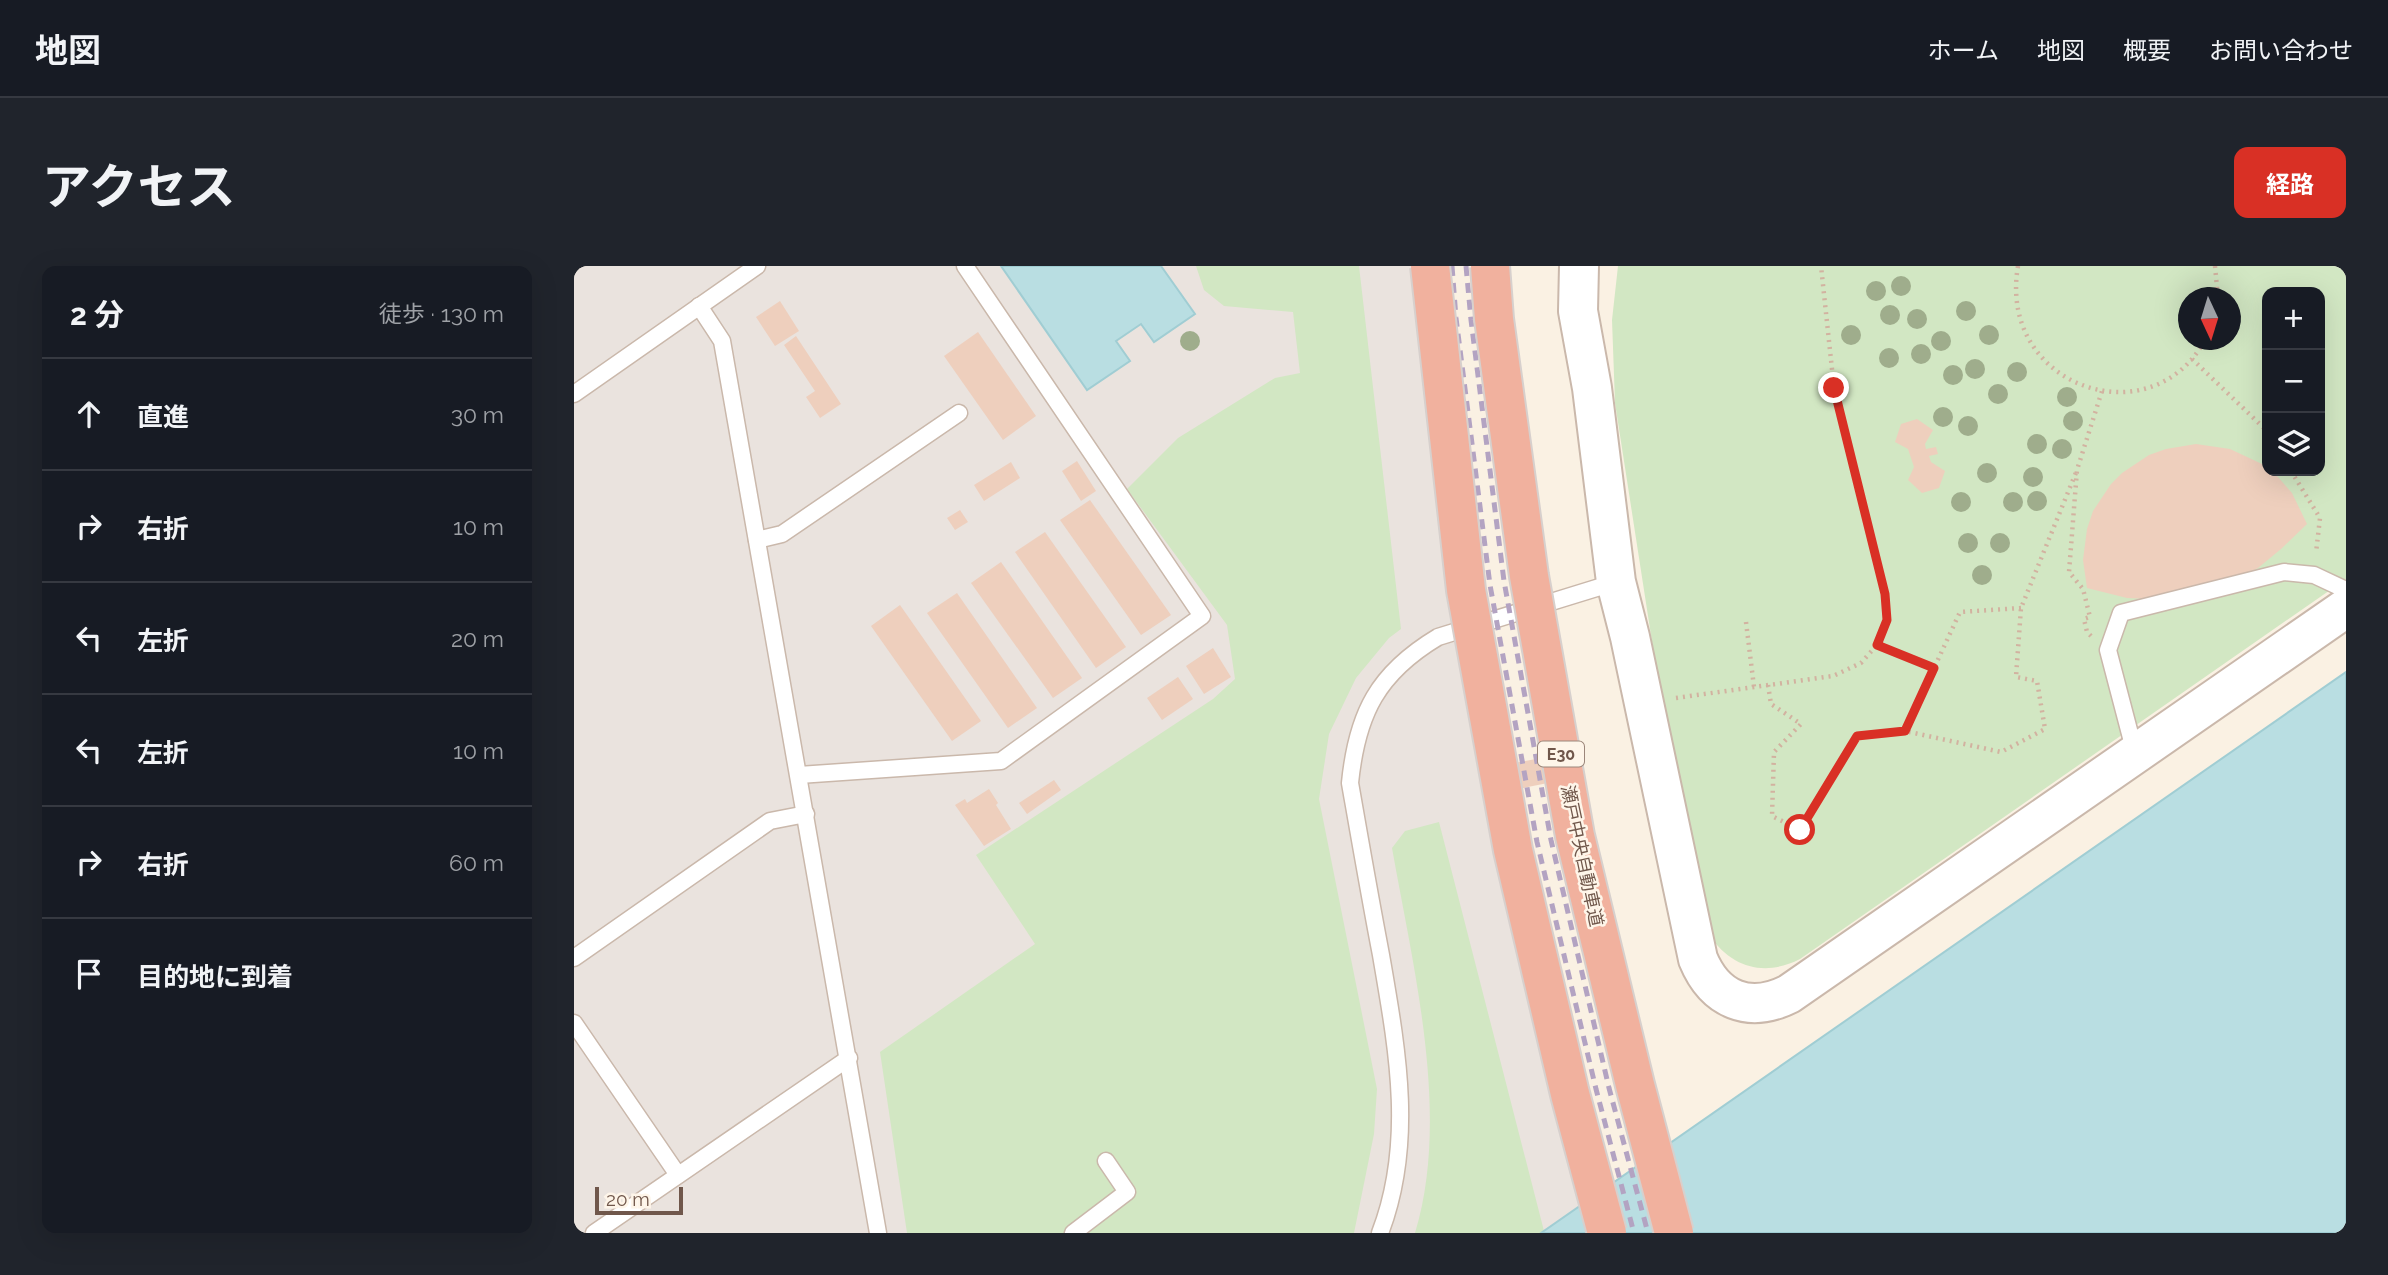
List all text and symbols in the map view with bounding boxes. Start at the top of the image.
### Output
text: 地図 [35,31,101,70]
text: ホーム [1928,36,1999,65]
text: 地図 [2037,36,2085,65]
text: 概要 [2123,36,2171,65]
text: お問い合わせ [2209,36,2353,65]
button: 経路 [2234,147,2346,218]
text: アクセス [42,158,236,215]
north arrow [2178,287,2241,350]
map controls [2262,287,2325,476]
button: + [2262,287,2325,350]
text: 2 分 [70,297,124,332]
text: 徒歩 · 130 m [379,300,504,327]
button: − [2262,350,2325,413]
route end [1818,372,1849,403]
icon: ahead [70,395,108,433]
text: 30 m [451,401,504,428]
text: 直進 [137,402,189,432]
button: layers [2262,413,2325,476]
icon: right [70,507,108,545]
text: 10 m [453,513,504,540]
text: 右折 [137,514,189,544]
icon: left [70,619,108,657]
text: 20 m [451,625,504,652]
text: 左折 [137,626,189,656]
icon: left [70,731,108,769]
text: 10 m [453,737,504,764]
text: 左折 [137,738,189,768]
road number: E30 [1538,741,1584,766]
street label: 瀬戸中央自動車道 [1557,783,1608,929]
route start [1784,814,1815,845]
icon: right [70,843,108,881]
text: 60 m [449,849,504,876]
text: 右折 [137,850,189,880]
icon: arrive [70,955,108,993]
text: 目的地に到着 [137,962,293,992]
scale bar [595,1184,682,1216]
text: 20 m [606,1188,650,1210]

